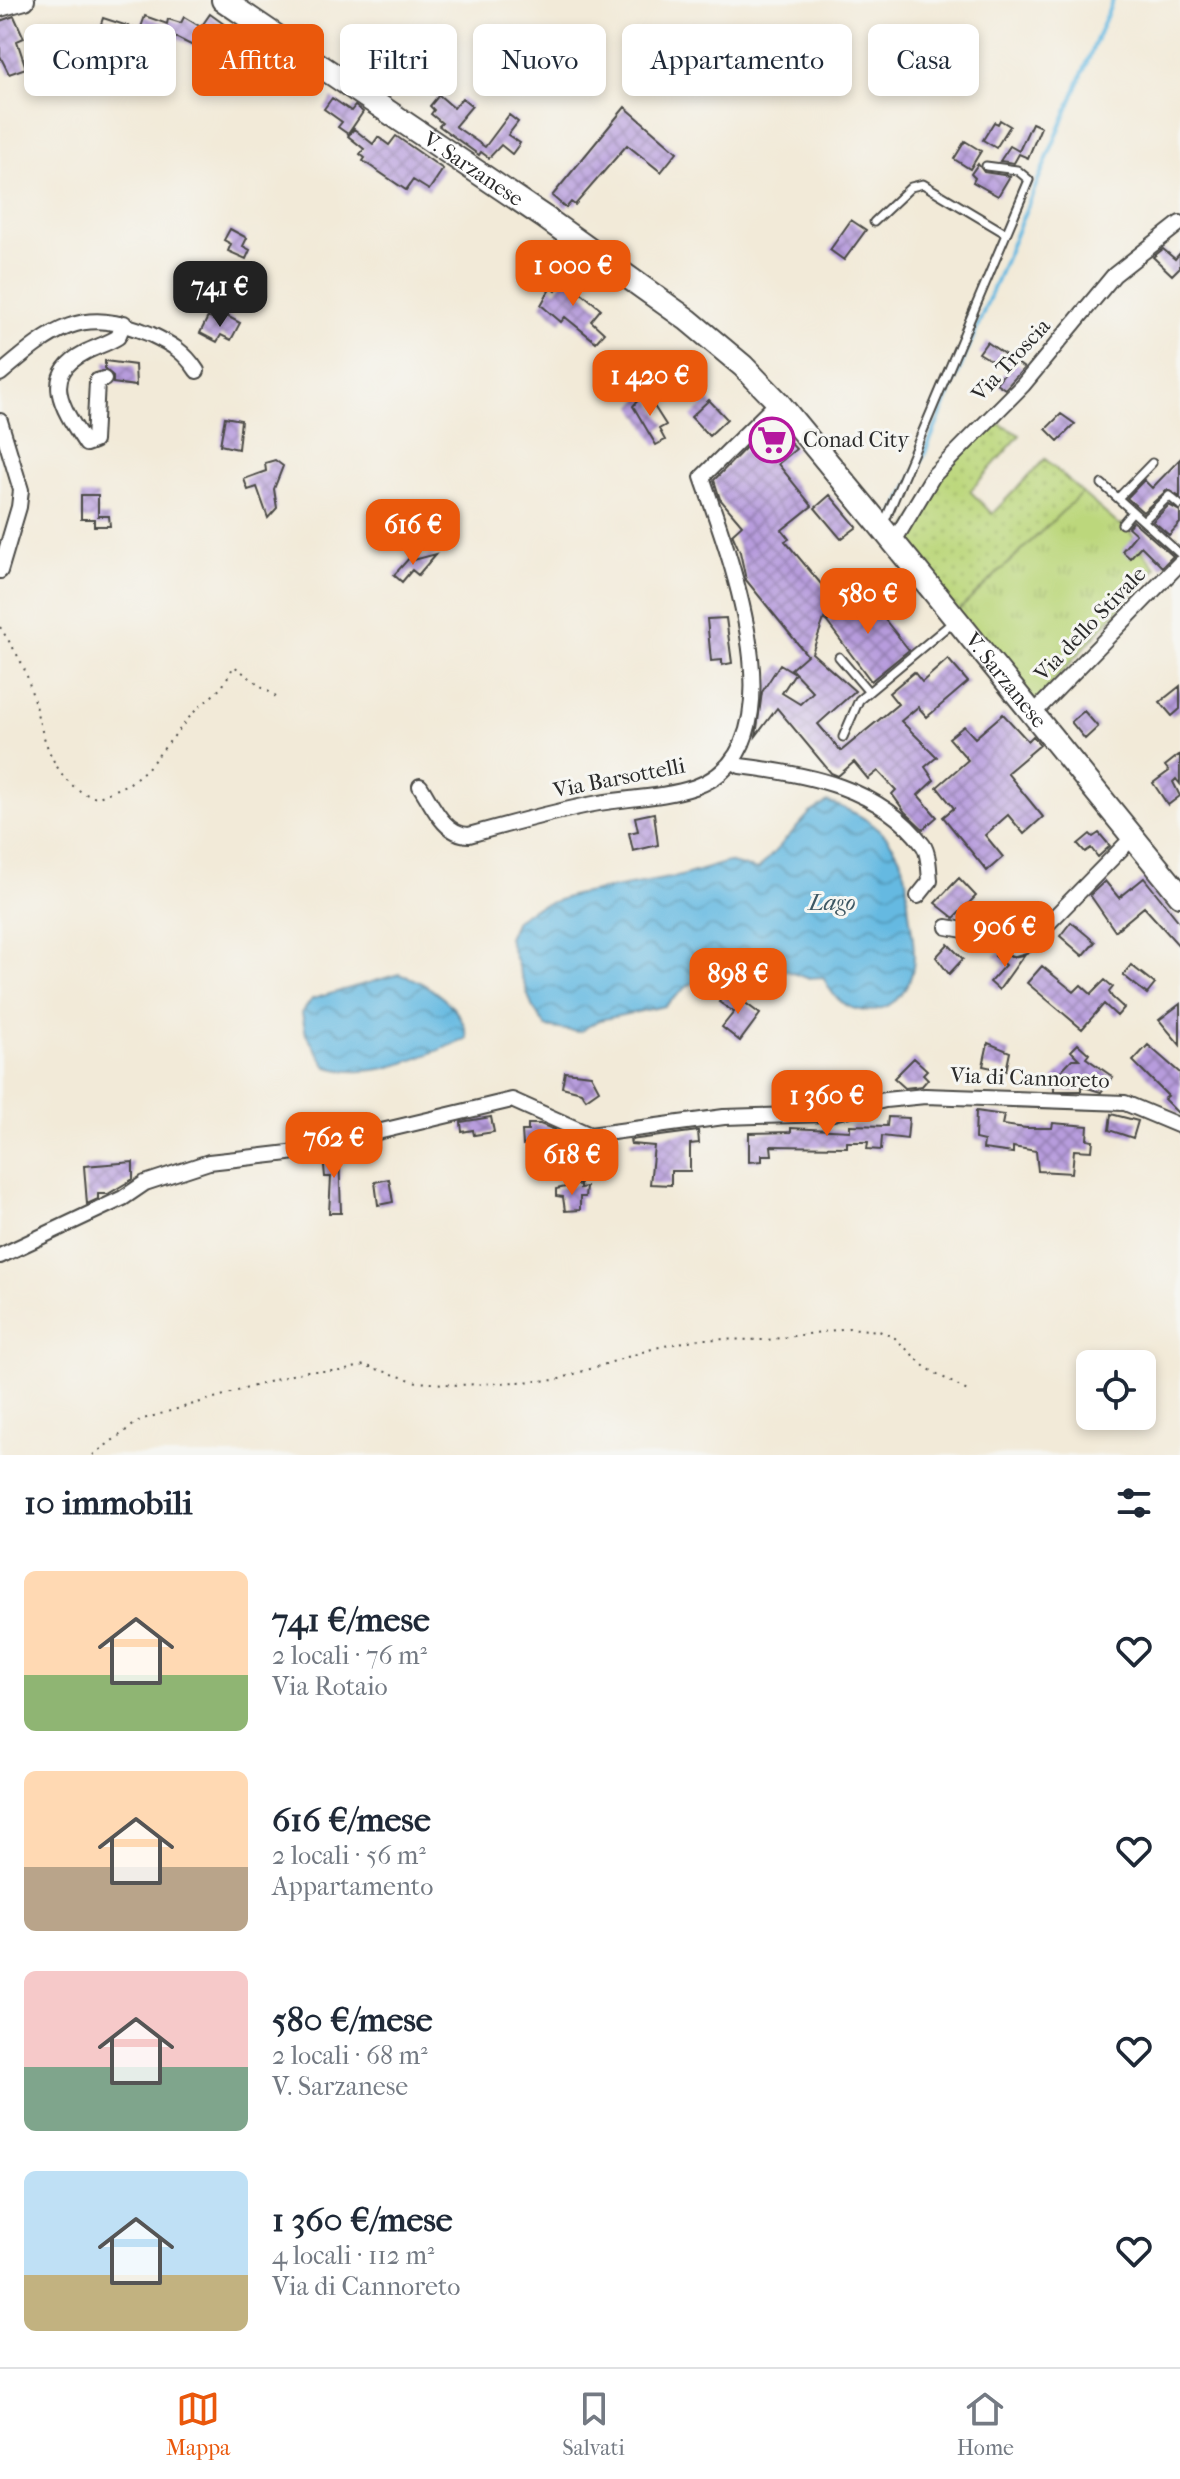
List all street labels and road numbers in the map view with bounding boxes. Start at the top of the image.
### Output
street label: V. Sarzanese [417,126,528,212]
street label: Via Troscia [965,313,1056,408]
street label: Via dello Stivale [1028,561,1151,687]
street label: V. Sarzanese [959,627,1052,733]
street label: Via Barsottelli [550,752,688,804]
street label: Via di Cannoreto [949,1062,1110,1094]

